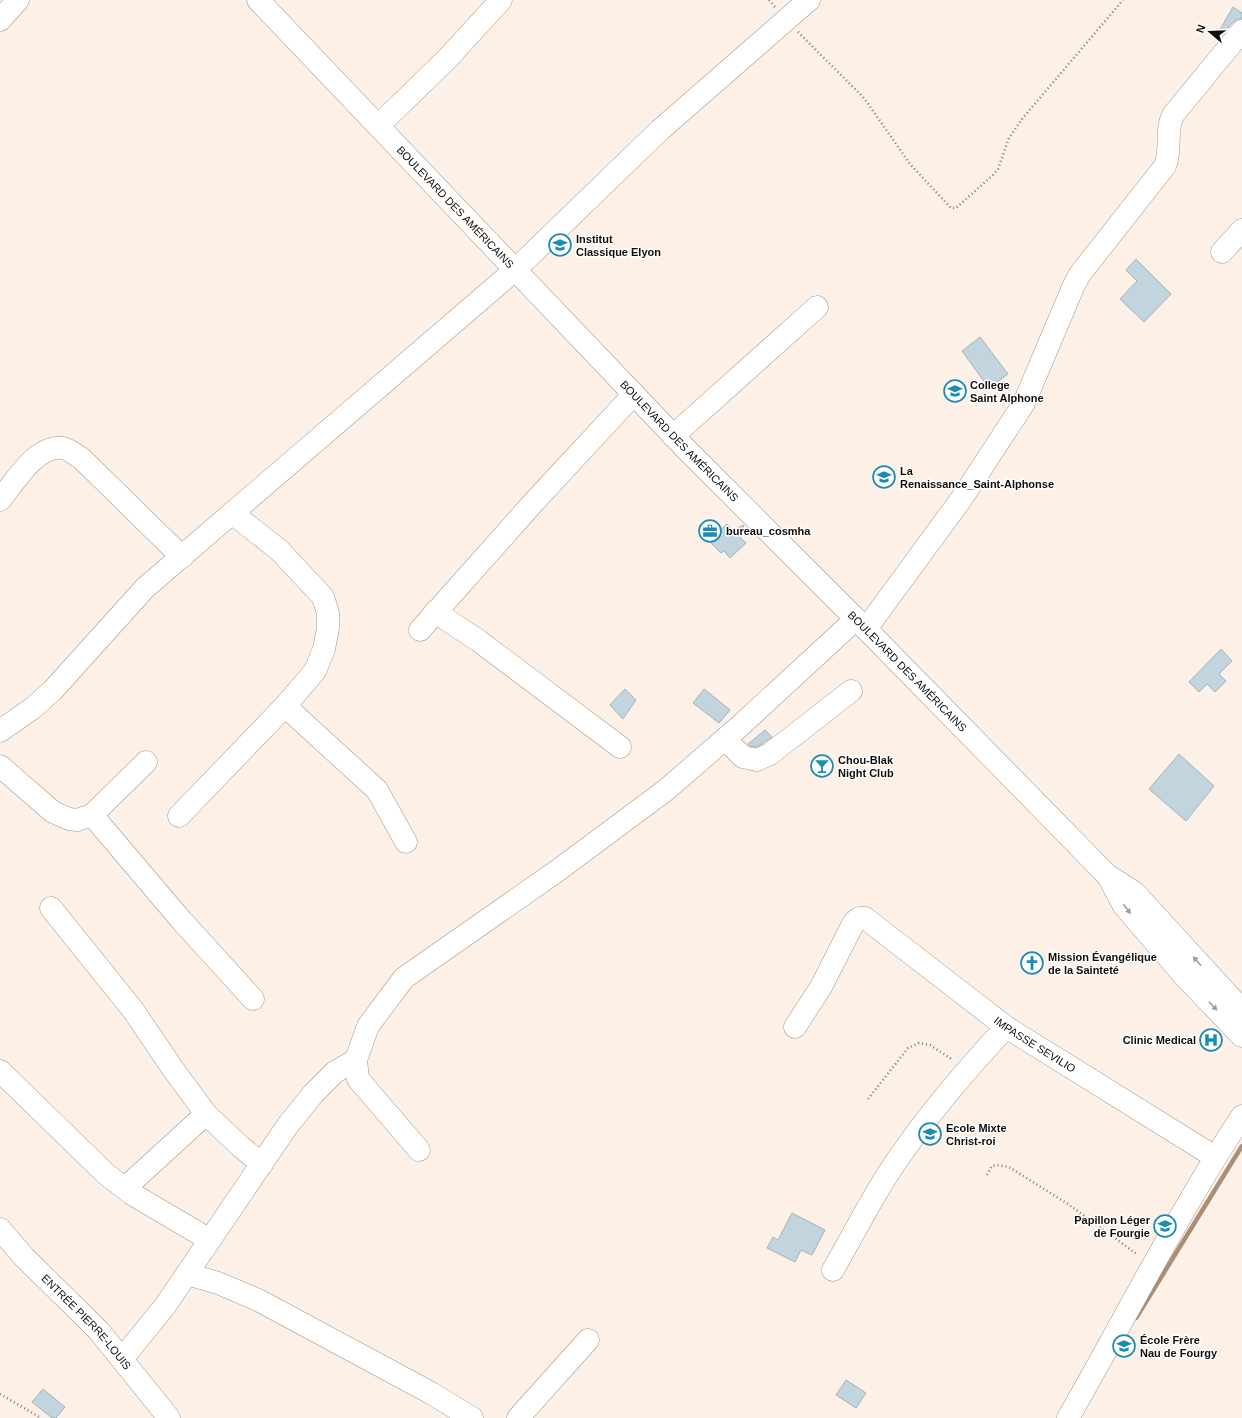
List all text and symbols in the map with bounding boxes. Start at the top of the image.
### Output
north arrow [1190,12,1230,52]
text: N [1194,23,1208,34]
street label: BOULEVARD DES AMÉRICAINS [394,144,516,270]
school or university icon: Institut Classique Elyon [547,232,573,258]
place label: Institut Classique Elyon [576,233,661,258]
street label: BOULEVARD DES AMÉRICAINS [618,378,741,504]
school or university icon: College Saint Alphone [942,378,968,404]
place label: College Saint Alphone [970,379,1044,404]
school or university icon: La Renaissance_Saint-Alphonse [871,464,897,490]
place label: La Renaissance_Saint-Alphonse [900,465,1054,490]
office icon: bureau_cosmha [697,518,723,544]
place label: bureau_cosmha [726,525,811,537]
street label: BOULEVARD DES AMÉRICAINS [846,609,969,734]
bar icon: Chou-Blak Night Club [809,753,835,779]
place label: Chou-Blak Night Club [838,754,894,779]
one-way arrow [1122,903,1131,914]
church icon: Mission Évangélique de la Sainteté [1019,950,1045,976]
place label: Mission Évangélique de la Sainteté [1048,951,1157,976]
one-way arrow [1192,956,1202,966]
one-way arrow [1208,1001,1217,1011]
street label: IMPASSE SEVILIO [992,1014,1078,1075]
hospital icon: Clinic Medical [1198,1027,1224,1053]
place label: Clinic Medical [1123,1034,1196,1046]
school or university icon: Ecole Mixte Christ-roi [917,1121,943,1147]
place label: Ecole Mixte Christ-roi [946,1122,1007,1147]
school or university icon: Papillon Léger de Fourgie [1152,1213,1178,1239]
place label: Papillon Léger de Fourgie [1074,1214,1151,1239]
street label: ENTRÉE PIERRE-LOUIS [39,1272,133,1372]
school or university icon: École Frère Nau de Fourgy [1111,1333,1137,1359]
place label: École Frère Nau de Fourgy [1140,1334,1218,1359]

